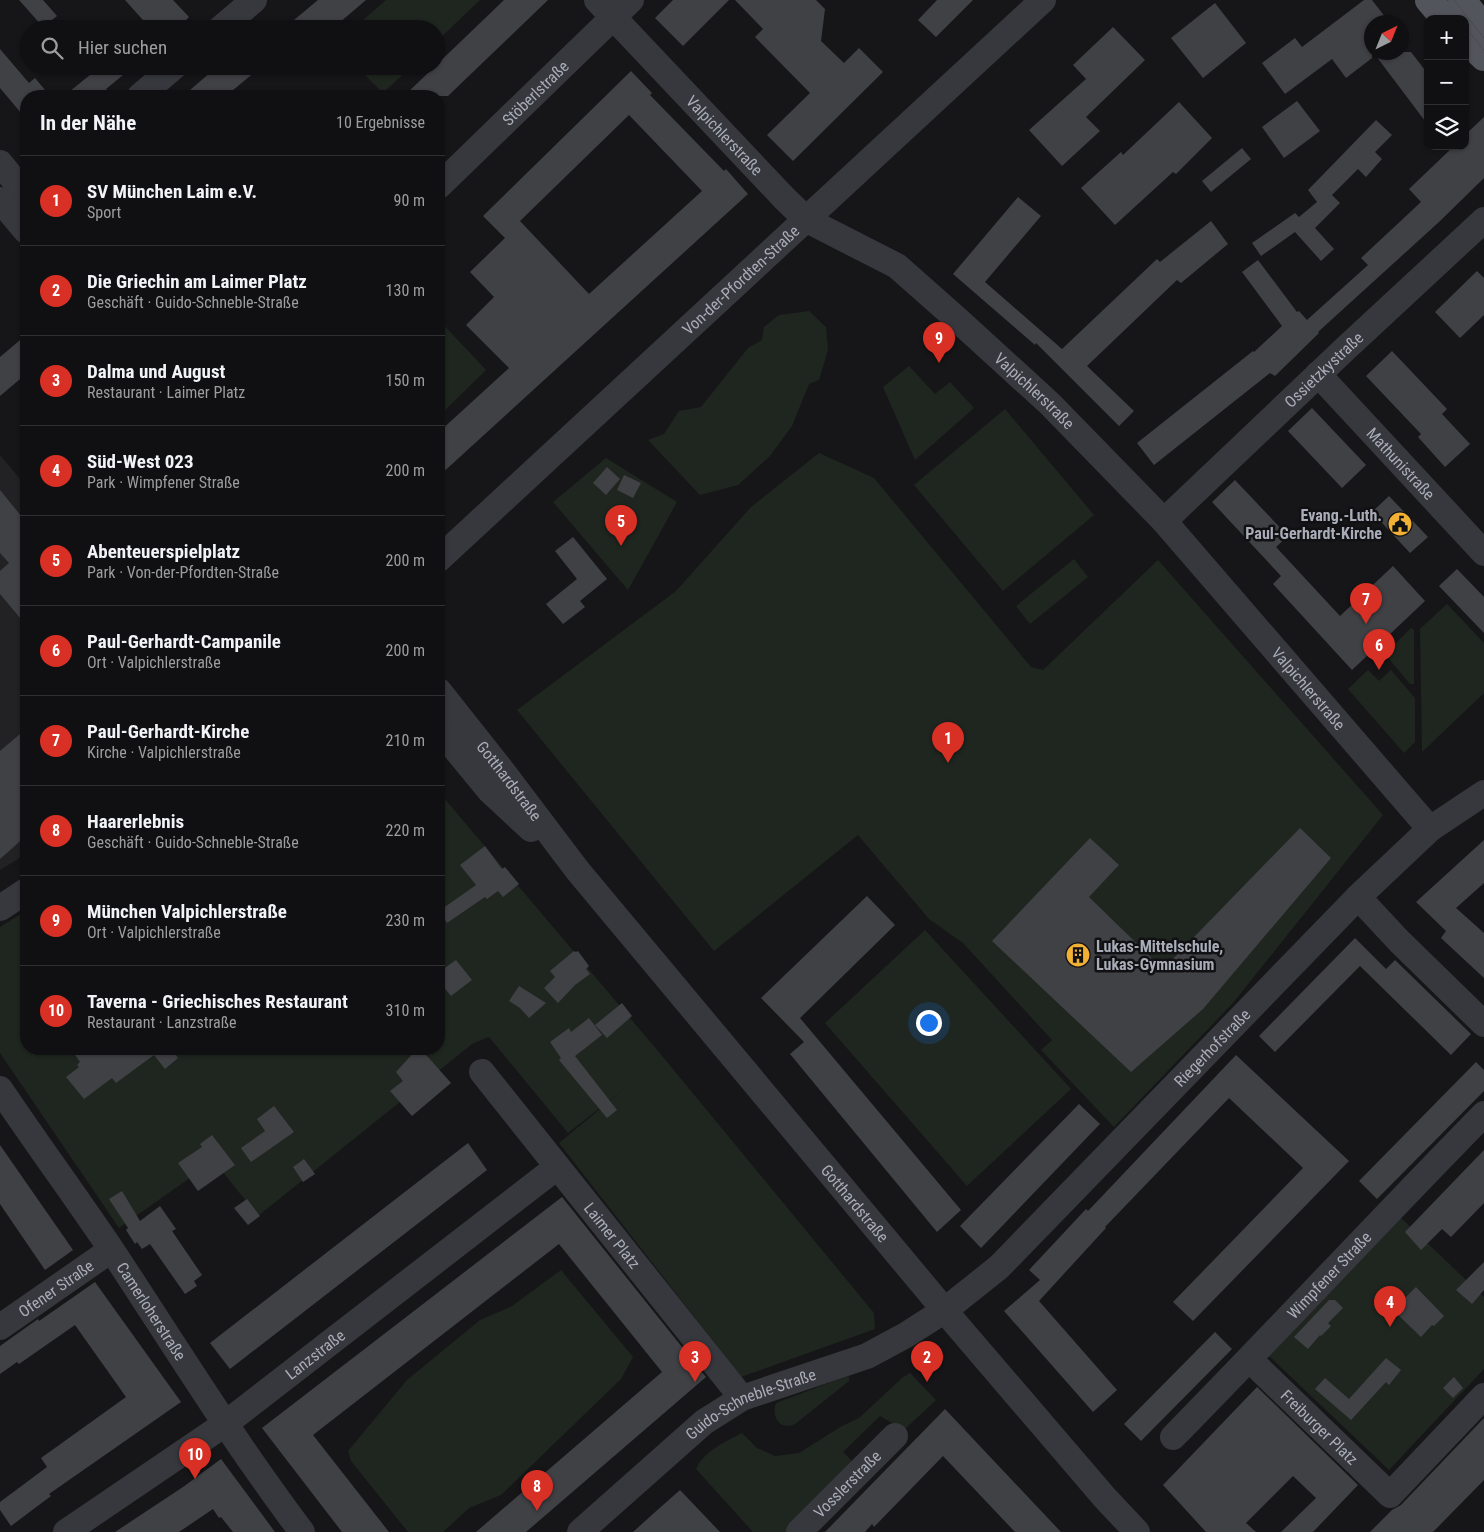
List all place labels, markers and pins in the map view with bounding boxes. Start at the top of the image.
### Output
pin: 9 [923,322,955,363]
pin: 5 [605,505,637,546]
place label: Evang.-Luth. Paul-Gerhardt-Kirche [1245,506,1382,543]
public building icon: Evang.-Luth. Paul-Gerhardt-Kirche [1387,511,1413,537]
pin: 7 [1350,583,1382,624]
pin: 6 [1363,629,1395,670]
pin: 1 [932,722,964,763]
place label: Lukas-Mittelschule, Lukas-Gymnasium [1096,937,1223,974]
building icon: Lukas-Mittelschule, Lukas-Gymnasium [1065,942,1091,968]
pin: 4 [1374,1286,1406,1327]
pin: 3 [679,1341,711,1382]
pin: 2 [911,1341,943,1382]
pin: 10 [179,1438,211,1479]
pin: 8 [521,1470,553,1511]

